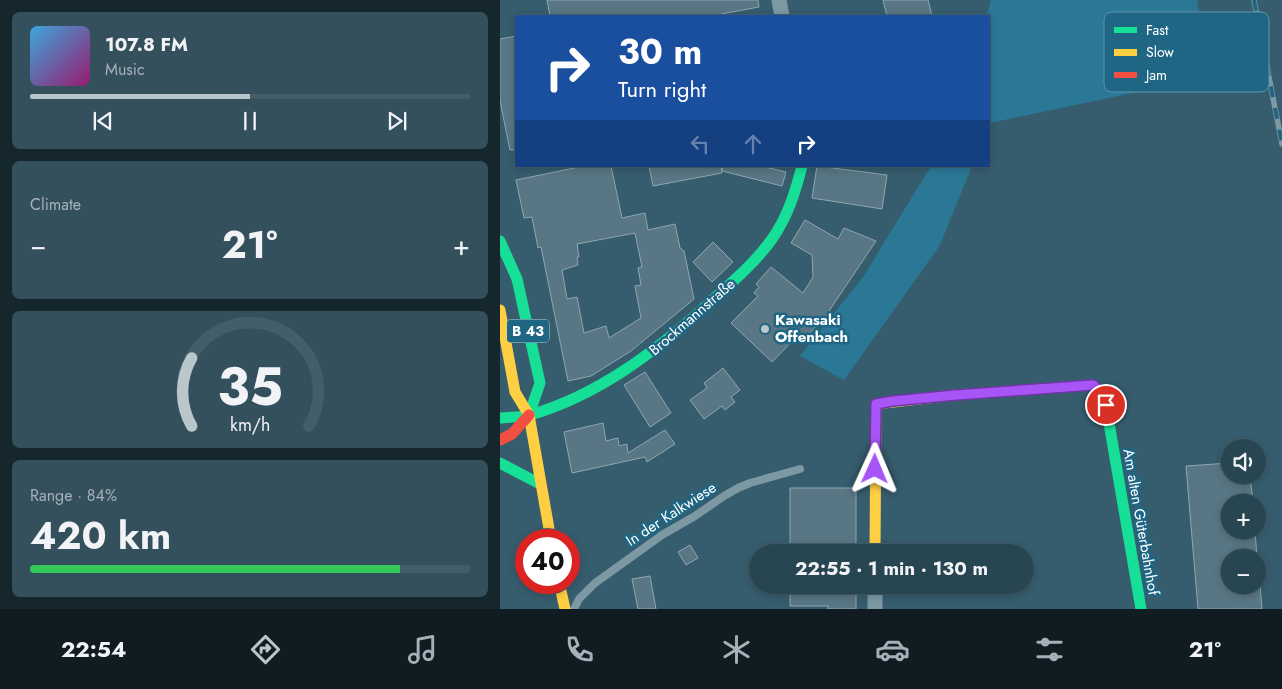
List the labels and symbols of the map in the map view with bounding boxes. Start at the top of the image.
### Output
legend [1104,12,1269,92]
text: Fast [1146,20,1169,40]
text: Slow [1146,42,1174,62]
text: Jam [1144,65,1167,85]
street label: Brockmannstraße [644,273,740,361]
place label: Kawasaki Offenbach [775,309,848,348]
road number: B 43 [507,320,549,342]
marker: Kawasaki Offenbach [759,323,771,335]
pin [1085,384,1127,426]
position arrow [848,442,900,494]
street label: Am alten Güterbahnhof [1117,447,1165,598]
street label: In der Kalkwiese [622,476,721,551]
speed limit sign: 40 [515,529,580,594]

